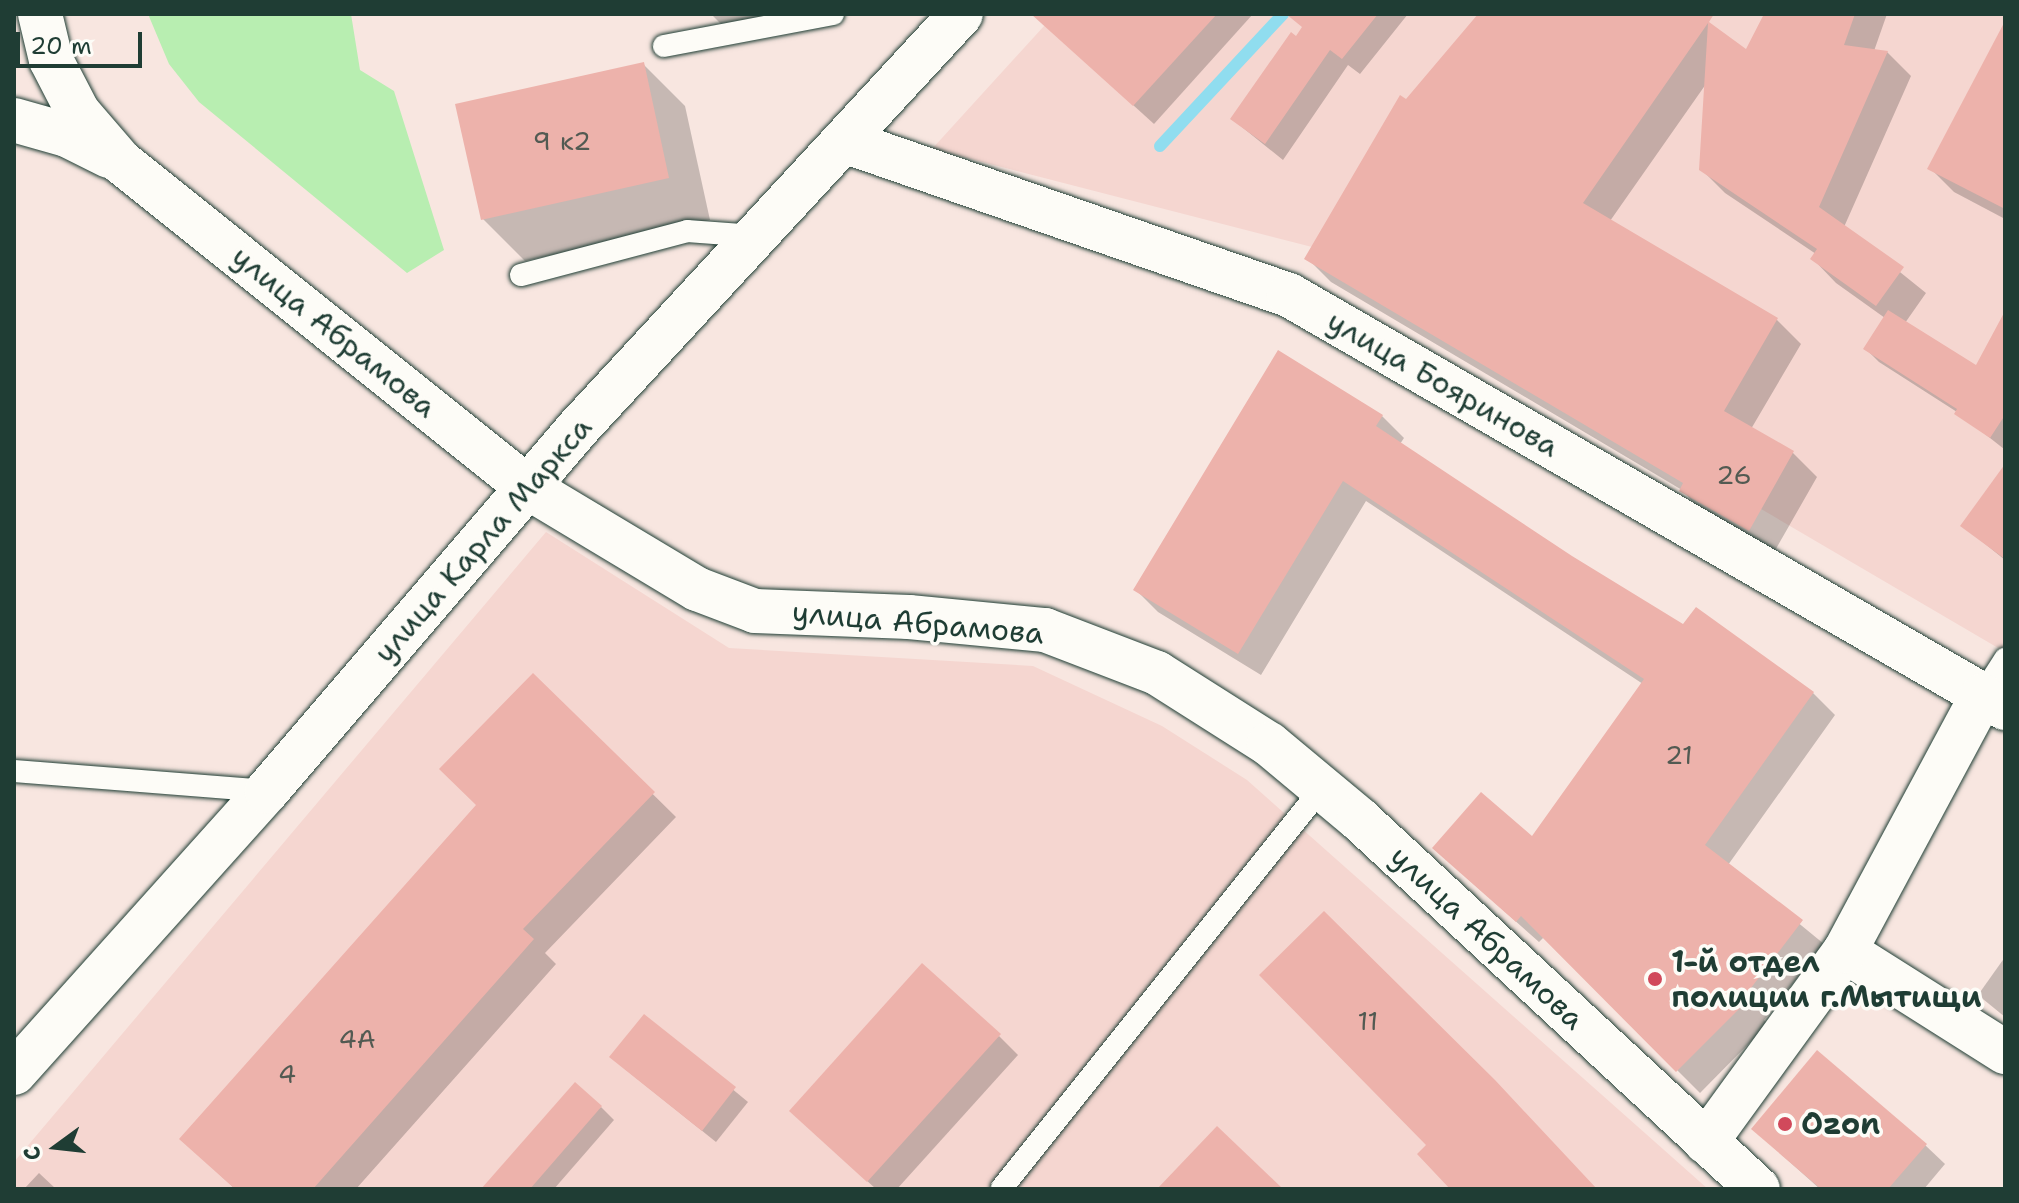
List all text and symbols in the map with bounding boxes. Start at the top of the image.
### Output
scale bar [20,16,146,66]
text: 20 m [30,30,92,62]
house number: 9 к2 [533,125,591,157]
street label: улица Абрамова [225,239,443,425]
street label: улица Бояринова [1321,303,1565,465]
street label: улица Карла Маркса [367,410,599,670]
house number: 26 [1716,459,1752,491]
street label: улица Абрамова [791,594,1045,652]
house number: 21 [1665,739,1693,771]
street label: улица Абрамова [1382,839,1592,1037]
place label: 1-й отдел полиции г.Мытищи [1671,944,1981,1014]
marker: 1-й отдел полиции г.Мытищи [1646,970,1664,988]
house number: 11 [1358,1005,1378,1037]
house number: 4А [338,1023,376,1055]
house number: 4 [278,1058,296,1090]
place label: Ozon [1801,1106,1880,1142]
north arrow [16,1107,96,1187]
marker: Ozon [1776,1115,1794,1133]
text: С [17,1143,48,1164]

